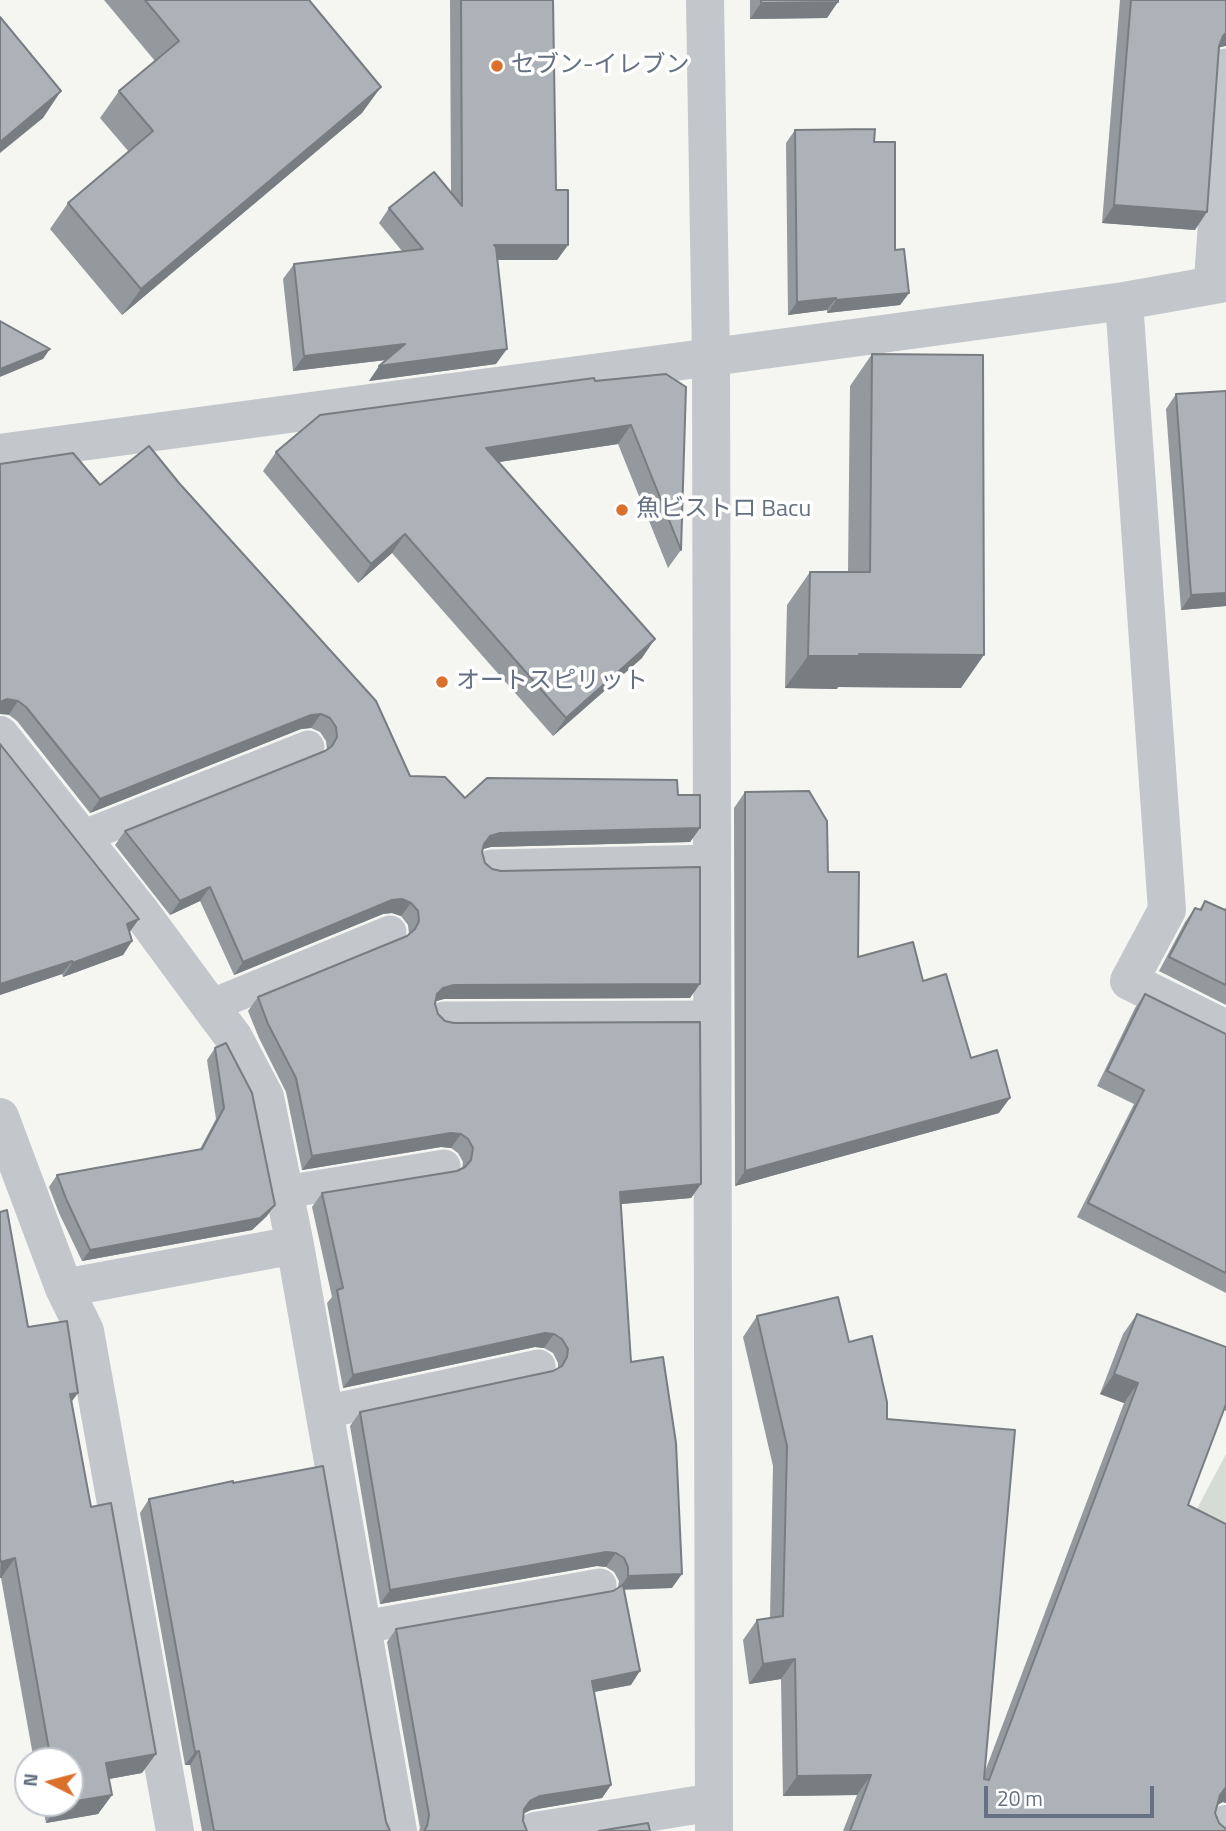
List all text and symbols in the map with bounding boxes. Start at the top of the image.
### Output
place label: セブン-イレブン [511,52,690,80]
marker: セブン-イレブン [489,58,505,74]
place label: 魚ビストロ Bacu [636,496,811,524]
marker: 魚ビストロ Bacu [614,502,630,518]
place label: オートスピリット [456,668,648,696]
marker: オートスピリット [434,674,450,690]
north arrow [14,1747,84,1817]
text: N [14,1772,45,1788]
scale bar [988,1772,1158,1816]
text: 20 m [997,1782,1043,1814]

